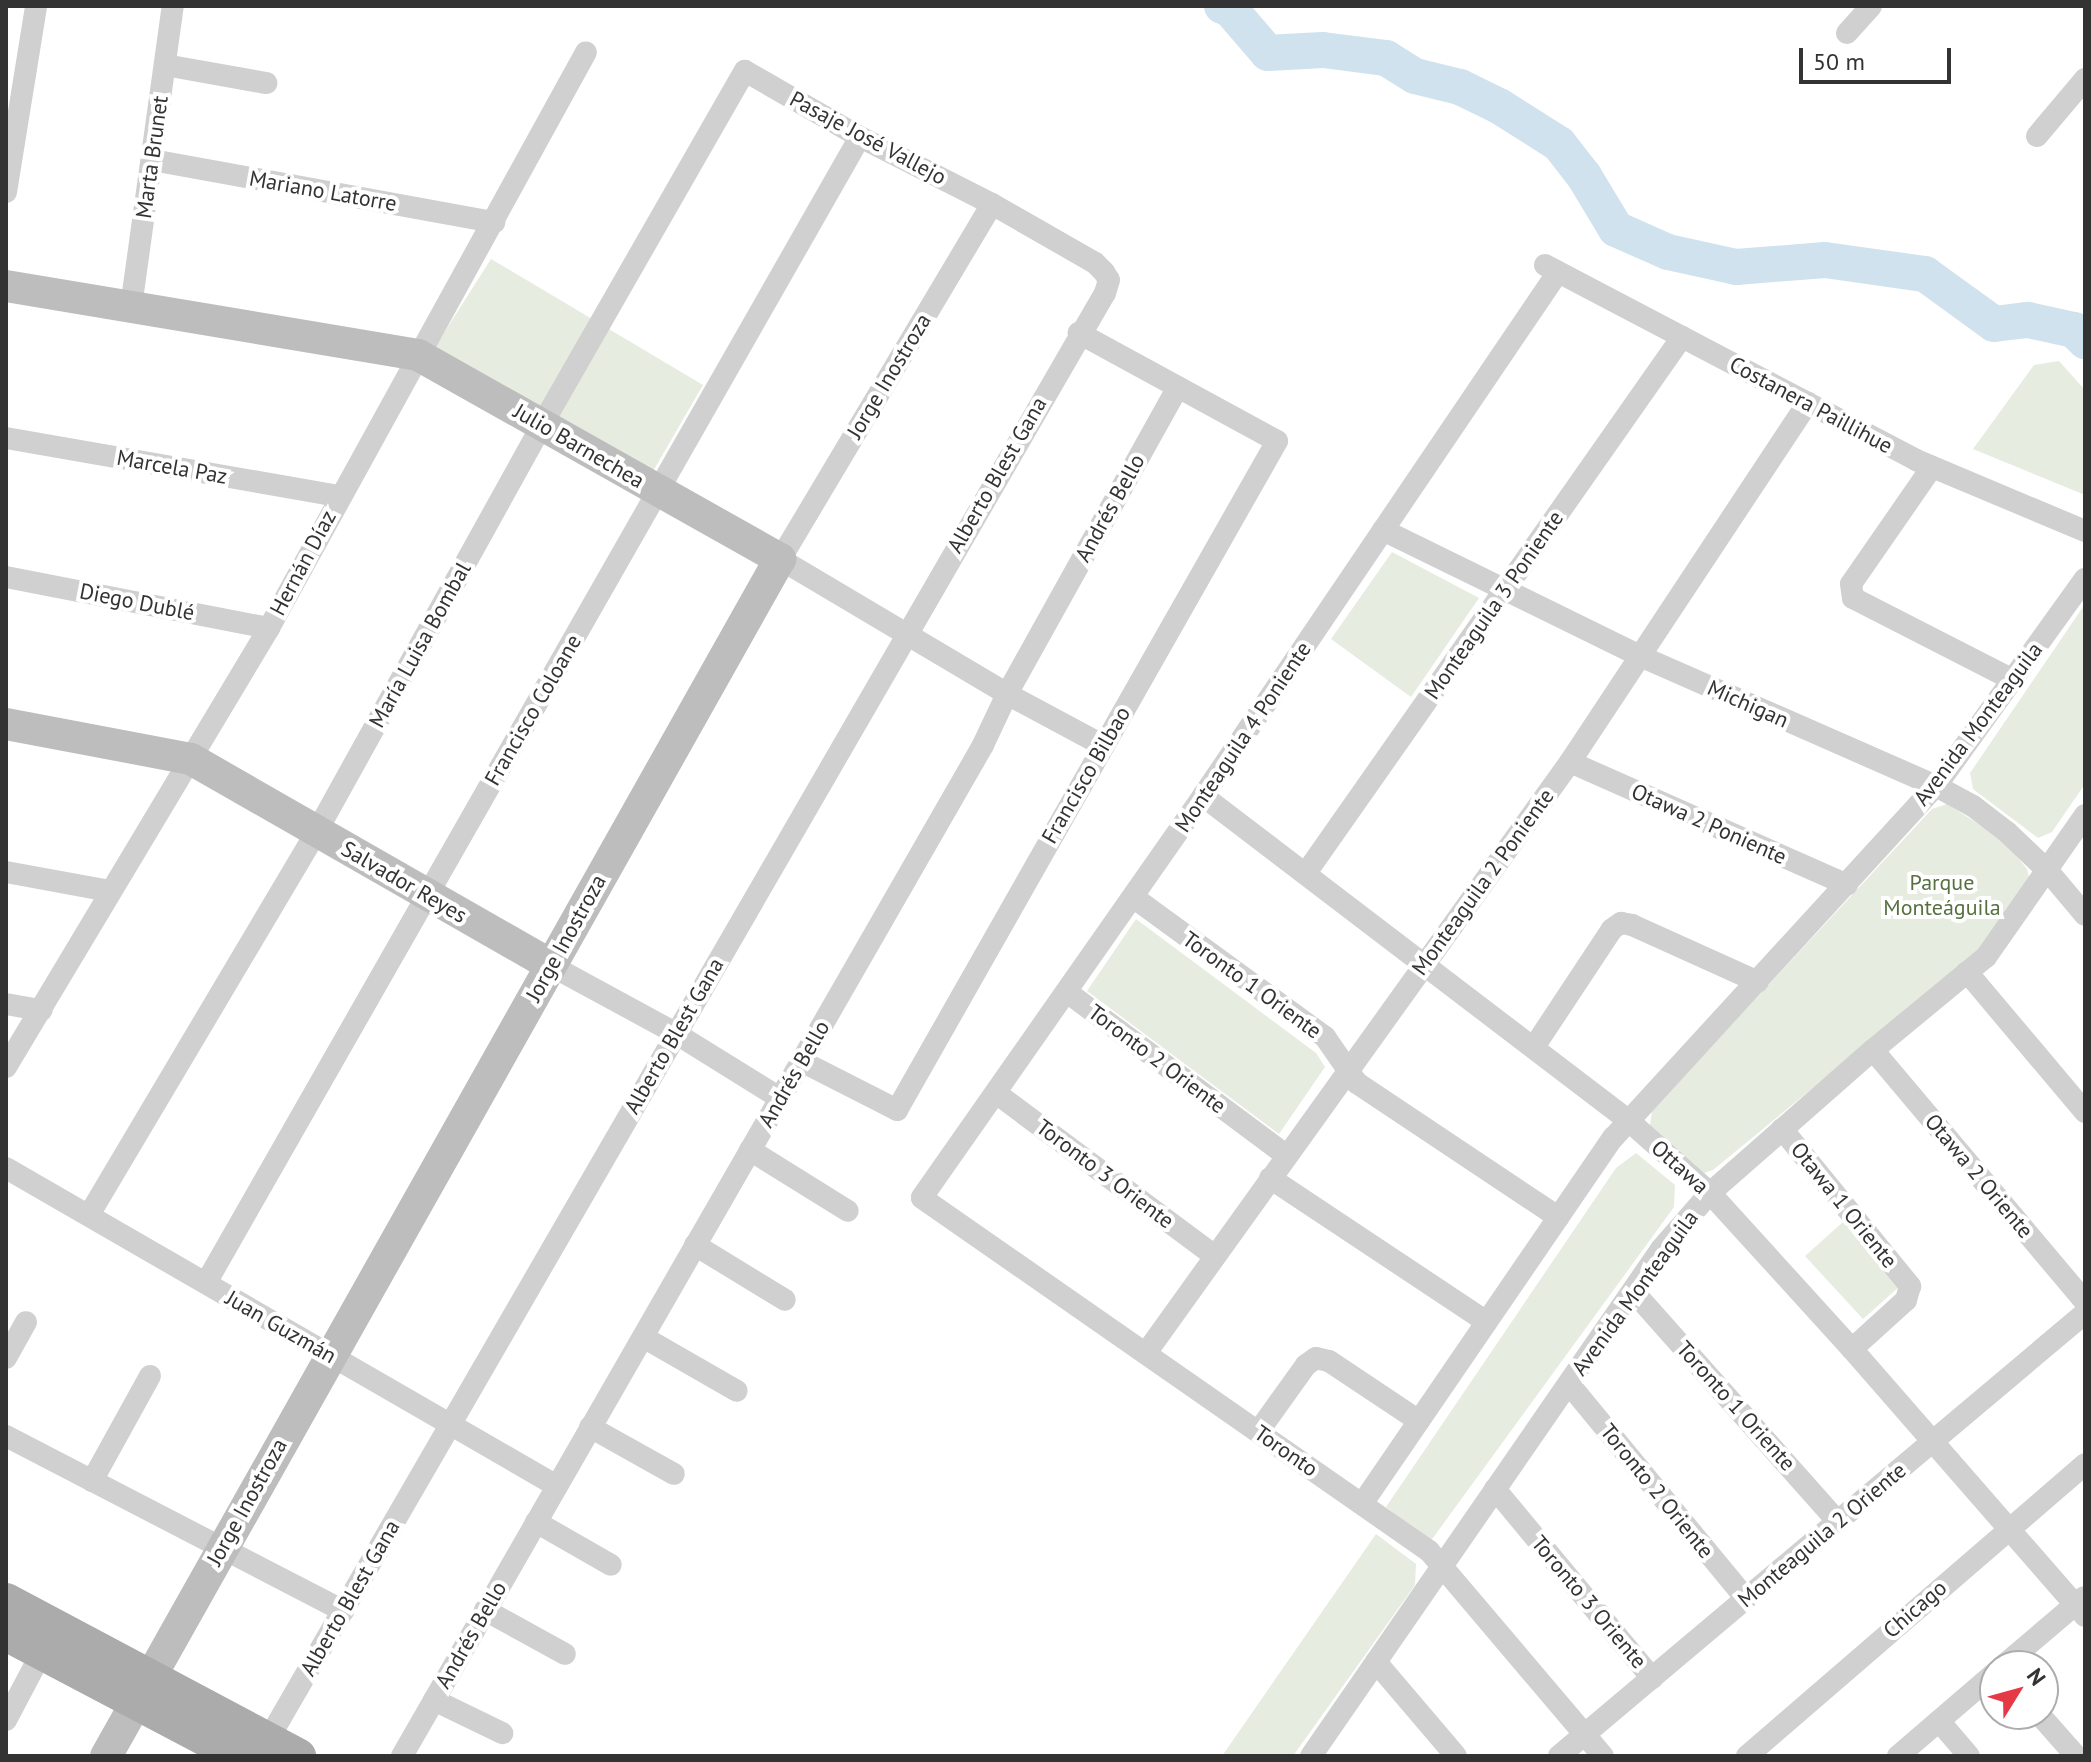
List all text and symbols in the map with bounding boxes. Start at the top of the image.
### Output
scale bar [1803,32,1955,82]
text: 50 m [1813,46,1865,77]
street label: Pasaje José Vallejo [785,85,951,191]
street label: Marta Brunet [130,94,174,220]
street label: Mariano Latorre [247,165,399,217]
street label: Jorge Inostroza [841,309,937,443]
street label: Costanera Paillihue [1725,351,1897,459]
street label: Alberto Blest Gana [942,392,1052,558]
street label: Julio Barnechea [509,398,649,494]
street label: Marcela Paz [115,444,229,490]
street label: Andrés Bello [1070,449,1150,567]
street label: Hernán Díaz [264,506,342,620]
street label: Monteaguila 3 Poniente [1419,506,1569,704]
street label: María Luisa Bombal [364,558,476,732]
street label: Diego Dublé [77,578,197,626]
street label: Francisco Coloane [479,630,587,790]
street label: Monteaguila 4 Poniente [1169,637,1317,837]
street label: Avenida Monteaguila [1908,637,2048,811]
street label: Michigan [1703,674,1793,734]
street label: Francisco Bilbao [1036,702,1136,848]
street label: Otawa 2 Poniente [1627,778,1791,870]
street label: Monteaguila 2 Poniente [1406,784,1560,980]
street label: Salvador Reyes [336,835,472,929]
park label: Parque Monteáguila [1883,869,2001,920]
street label: Jorge Inostroza [520,870,612,1006]
street label: Toronto 1 Oriente [1177,926,1327,1044]
street label: Alberto Blest Gana [619,953,729,1119]
street label: Toronto 2 Oriente [1083,999,1231,1119]
street label: Andrés Bello [753,1016,835,1132]
street label: Otawa 2 Oriente [1919,1108,2039,1244]
street label: Toronto 3 Oriente [1031,1114,1179,1234]
street label: Ottawa [1646,1134,1714,1200]
street label: Otawa 1 Oriente [1785,1137,1903,1273]
street label: Avenida Monteaguila [1566,1205,1704,1381]
street label: Juan Guzmán [221,1285,341,1369]
street label: Toronto 1 Oriente [1671,1336,1801,1476]
street label: Toronto 2 Oriente [1595,1418,1719,1564]
street label: Toronto [1249,1420,1323,1482]
street label: Jorge Inostroza [201,1434,293,1570]
street label: Monteaguila 2 Oriente [1733,1457,1911,1613]
street label: Alberto Blest Gana [295,1515,405,1681]
street label: Toronto 3 Oriente [1526,1530,1652,1674]
street label: Chicago [1878,1574,1952,1644]
street label: Andrés Bello [430,1577,512,1693]
north arrow [1979,1650,2059,1730]
text: N [2021,1663,2052,1691]

